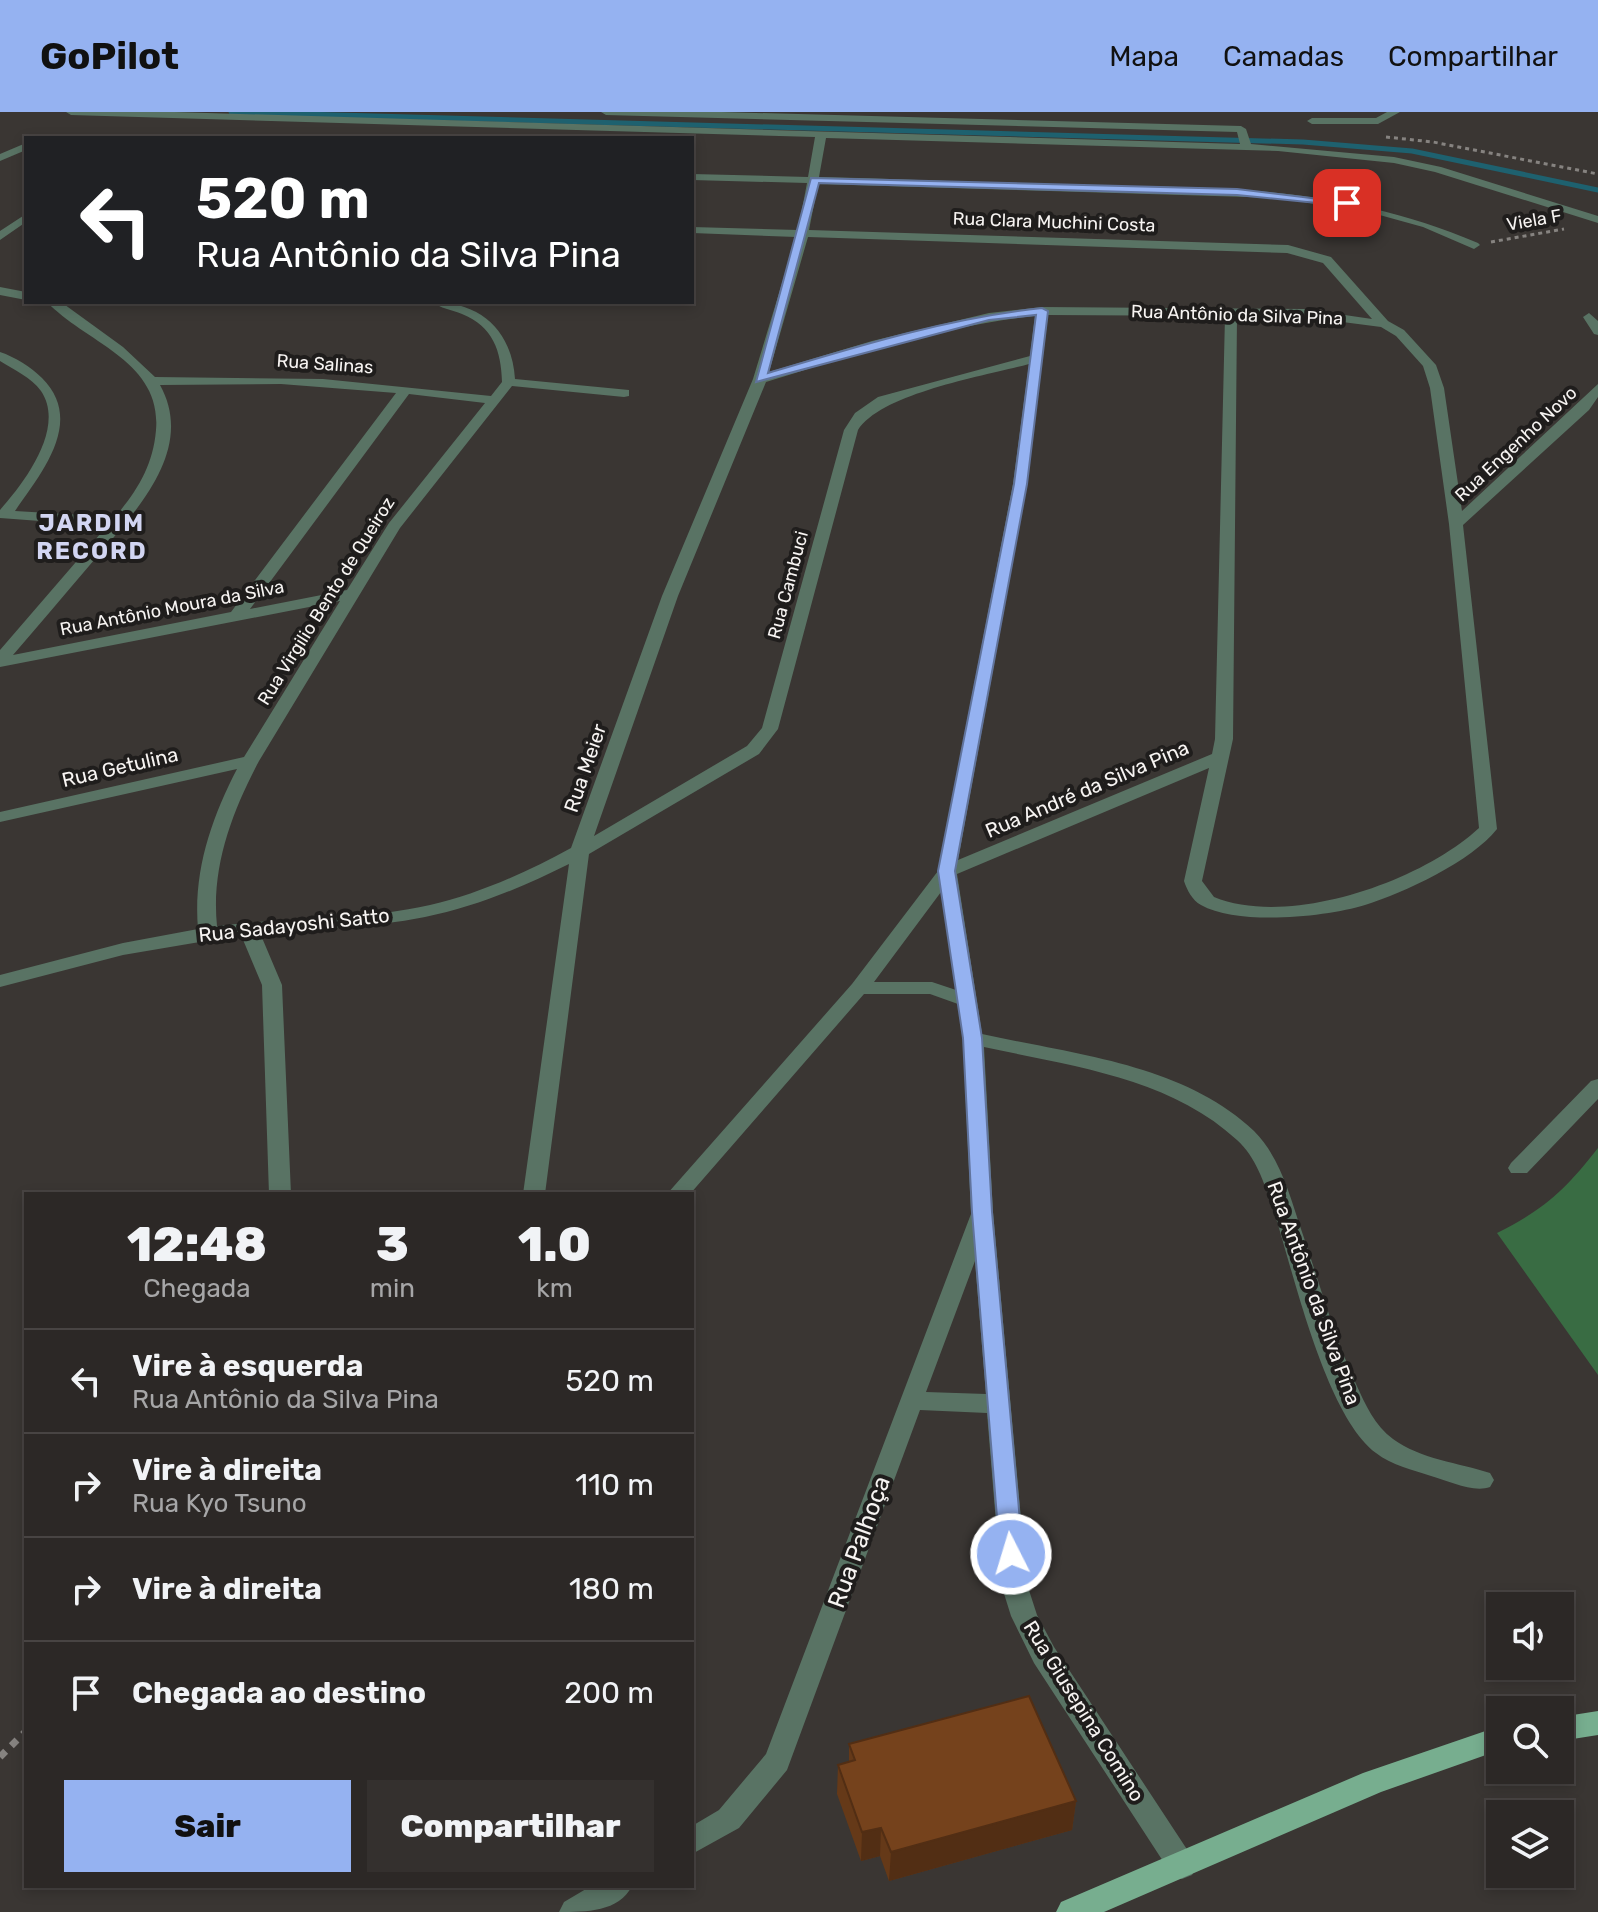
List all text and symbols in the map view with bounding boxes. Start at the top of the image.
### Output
text: GoPilot [40,33,179,79]
text: Mapa [1109,40,1179,73]
text: Camadas [1223,40,1344,73]
text: Compartilhar [1388,40,1558,73]
text: 520 m [196,166,370,232]
icon: left [64,168,168,272]
pin [1313,169,1381,237]
icon: arrive [1325,181,1369,225]
street label: Viela F [1505,204,1563,236]
street label: Rua Clara Muchini Costa [952,207,1156,237]
text: Rua Antônio da Silva Pina [196,233,621,276]
street label: Rua Antônio da Silva Pina [1130,300,1344,330]
street label: Rua Salinas [276,350,374,378]
street label: Rua Engenho Novo [1450,382,1582,506]
street label: Rua Virgilio Bento de Queiroz [253,493,399,709]
district label: JARDIM RECORD [36,509,148,565]
street label: Rua Cambuci [763,529,813,641]
street label: Rua Antônio Moura da Silva [58,575,286,641]
street label: Rua Meier [559,720,611,815]
street label: Rua André da Silva Pina [982,735,1192,843]
street label: Rua Getulina [60,742,180,792]
street label: Rua Sadayoshi Satto [197,903,391,947]
street label: Rua Antônio da Silva Pina [1262,1178,1366,1408]
text: 12:48 [127,1216,267,1273]
text: 3 [376,1216,409,1273]
text: 1.0 [518,1216,591,1273]
text: Chegada [143,1273,251,1304]
text: min [370,1273,415,1304]
text: km [536,1273,573,1304]
text: Vire à esquerda [132,1348,363,1384]
icon: left [64,1359,108,1403]
text: 520 m [566,1363,654,1399]
text: Rua Antônio da Silva Pina [132,1384,439,1415]
text: Vire à direita [132,1452,322,1488]
icon: right [64,1463,108,1507]
text: 110 m [575,1467,654,1503]
street label: Rua Palhoça [822,1472,896,1612]
text: Rua Kyo Tsuno [132,1488,307,1519]
position arrow [969,1512,1053,1596]
icon: right [64,1567,108,1611]
text: Vire à direita [132,1571,322,1607]
text: 180 m [569,1571,654,1607]
map controls [1486,1592,1574,1888]
button: sound [1486,1592,1574,1680]
street label: Rua Giusepina Comino [1018,1616,1150,1806]
icon: arrive [64,1671,108,1715]
text: Chegada ao destino [132,1675,426,1711]
text: 200 m [564,1675,654,1711]
button: search [1486,1696,1574,1784]
button: Sair [64,1780,351,1872]
button: Compartilhar [367,1780,654,1872]
button: layers [1486,1800,1574,1888]

